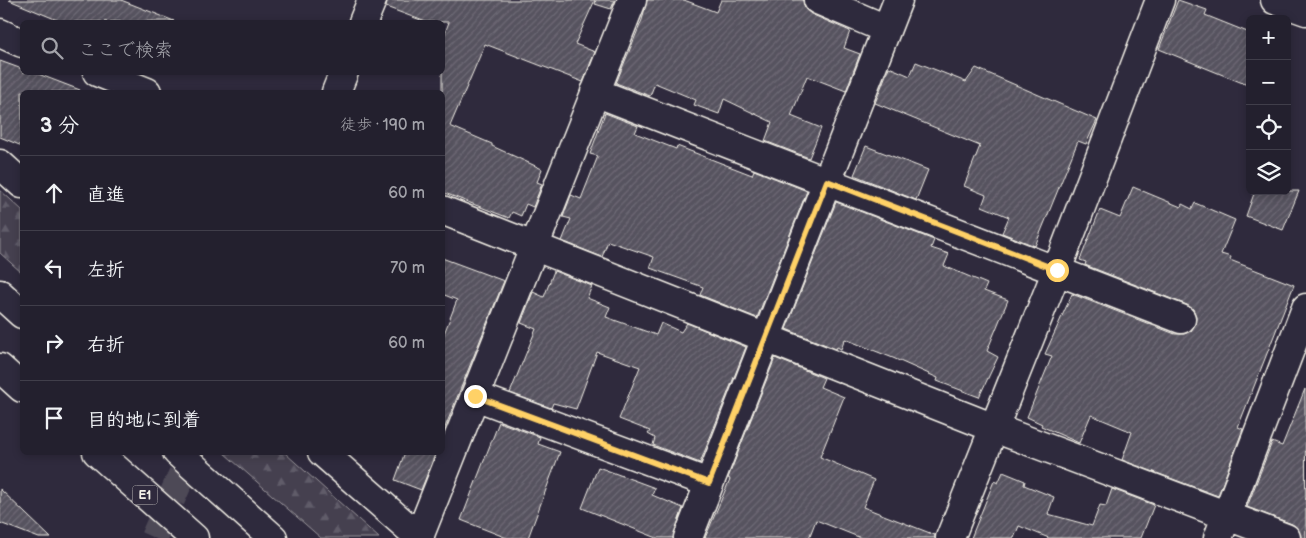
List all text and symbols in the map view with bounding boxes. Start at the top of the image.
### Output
map controls [1246,15,1291,195]
button: + [1246,15,1291,60]
search box [20,20,445,75]
icon: search [38,34,66,62]
text: ここで検索 [78,39,173,62]
button: − [1246,60,1291,105]
button: locate [1246,105,1291,150]
text: 3 分 [40,113,79,138]
text: 徒歩 · 190 m [340,116,425,135]
button: layers [1246,150,1291,195]
icon: ahead [40,179,68,207]
text: 直進 [87,184,125,207]
text: 60 m [388,184,425,203]
icon: left [40,254,68,282]
text: 左折 [87,259,125,282]
text: 70 m [390,259,425,278]
route start [1046,259,1069,282]
icon: right [40,329,68,357]
text: 右折 [87,334,125,357]
text: 60 m [388,334,425,353]
route end [464,385,487,408]
icon: arrive [40,404,68,432]
text: 目的地に到着 [87,409,201,432]
road number: E1 [132,486,158,504]

